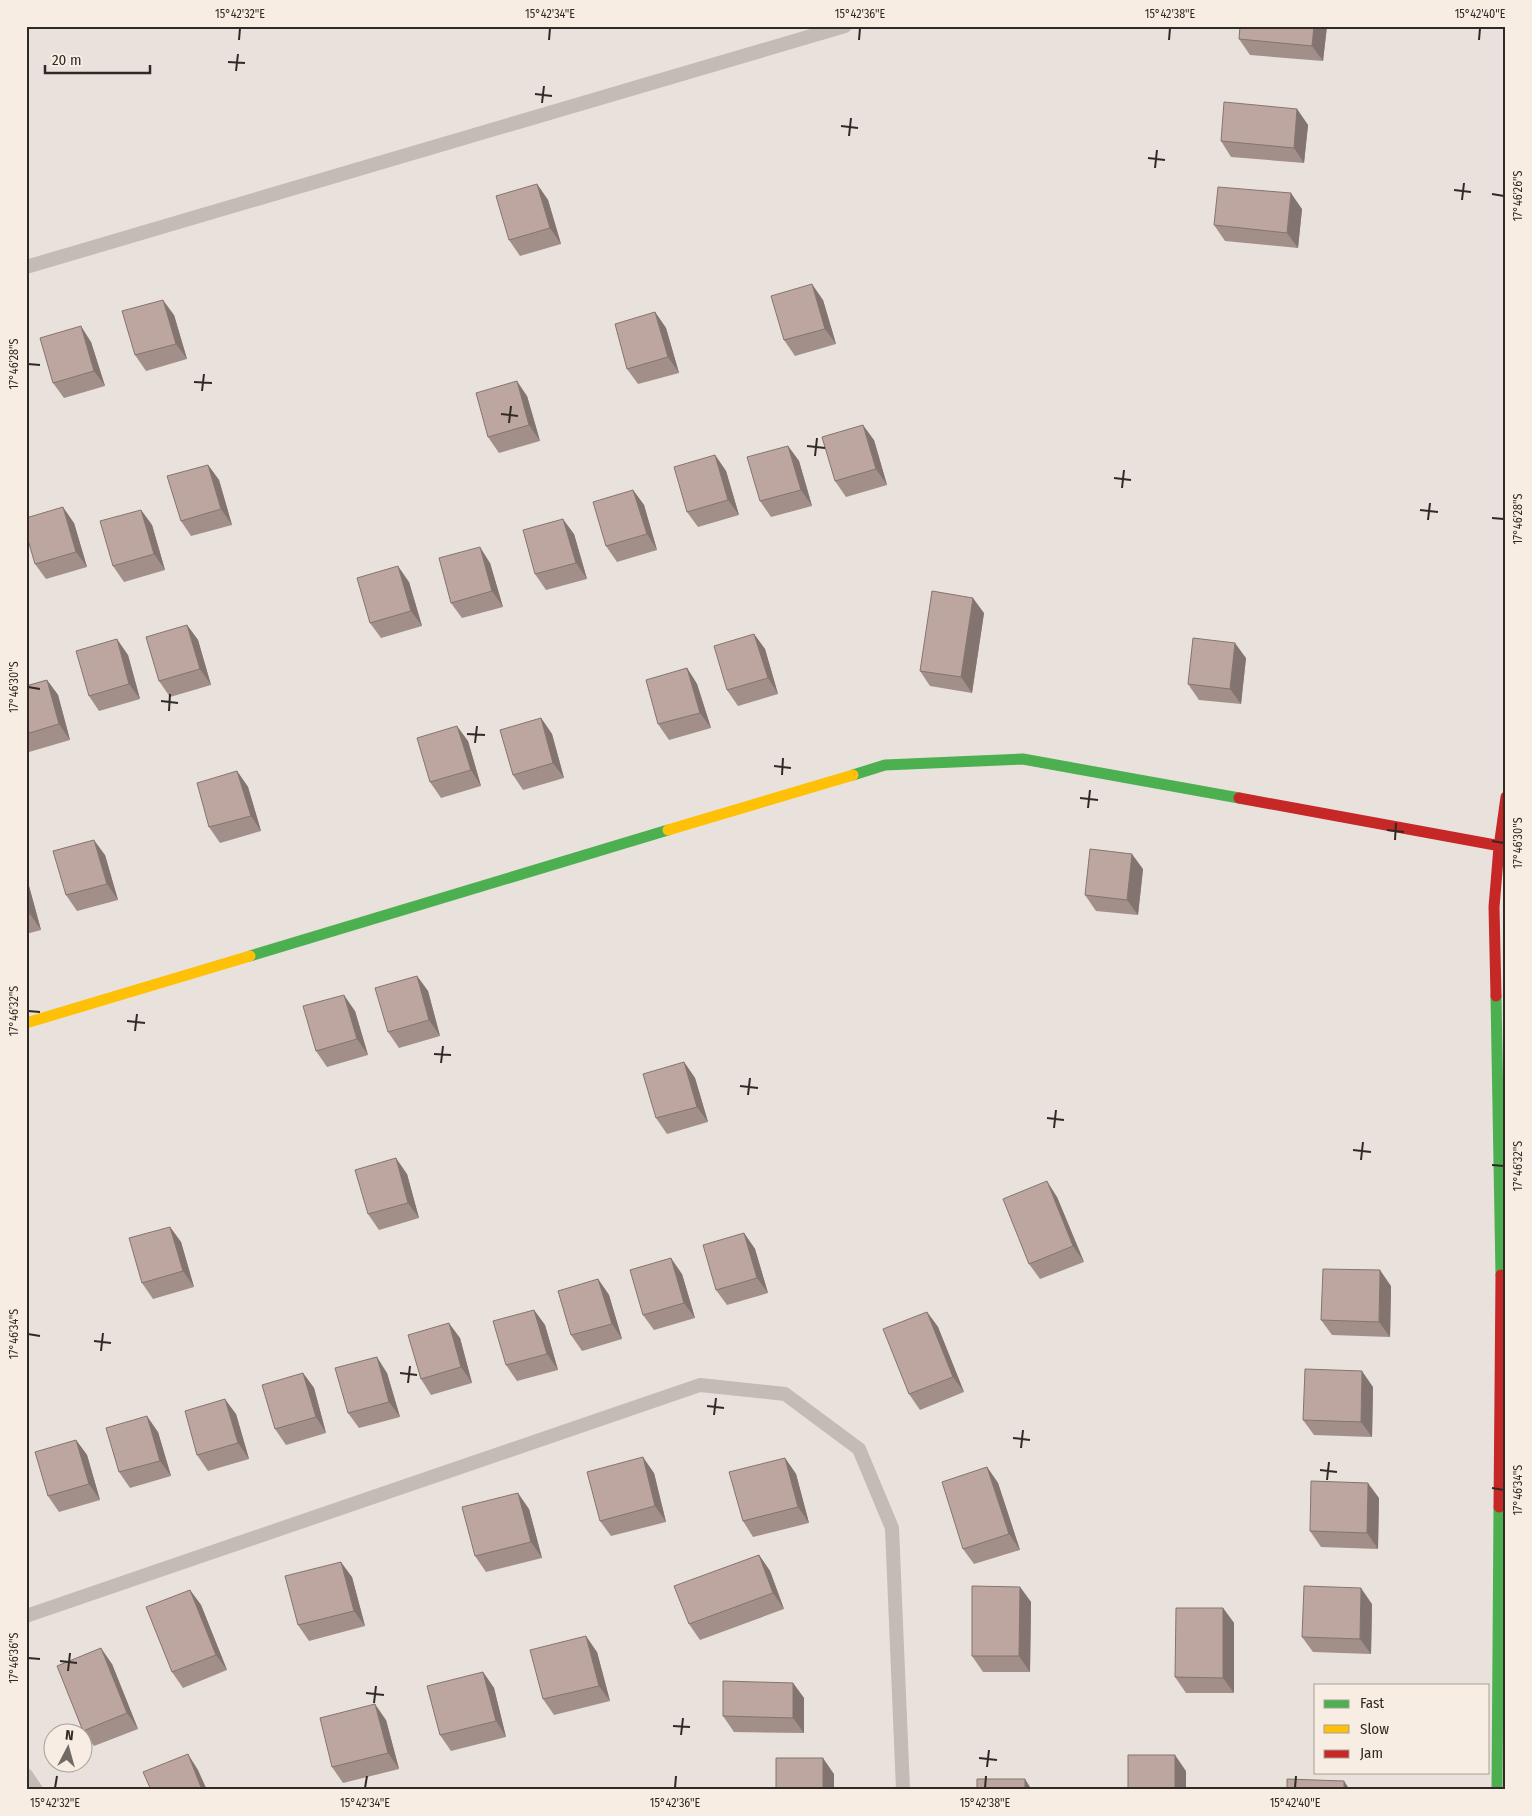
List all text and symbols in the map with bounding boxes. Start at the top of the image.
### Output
text: 15°42'32"E [215,7,265,21]
text: 15°42'34"E [525,7,575,21]
text: 15°42'36"E [835,7,886,21]
text: 15°42'38"E [1145,7,1196,21]
text: 15°42'40"E [1455,7,1506,21]
scale bar [45,42,150,74]
text: 20 m [52,51,82,69]
text: 17°46'26"S [1511,171,1525,221]
text: 17°46'28"S [7,339,21,389]
text: 17°46'28"S [1511,494,1525,544]
text: 17°46'30"S [7,661,21,713]
text: 17°46'30"S [1511,817,1525,869]
text: 17°46'32"S [7,986,21,1036]
text: 17°46'32"S [1511,1141,1525,1191]
text: 17°46'34"S [7,1309,21,1359]
text: 17°46'34"S [1511,1465,1525,1515]
text: 17°46'36"S [7,1633,21,1683]
legend [1314,1684,1490,1774]
text: Fast [1360,1694,1384,1712]
text: Slow [1360,1720,1389,1738]
north arrow [42,1724,92,1774]
text: N [64,1727,74,1744]
text: Jam [1360,1744,1383,1762]
text: 15°42'32"E [30,1796,80,1810]
text: 15°42'34"E [340,1796,390,1810]
text: 15°42'36"E [650,1796,701,1810]
text: 15°42'38"E [960,1796,1011,1810]
text: 15°42'40"E [1270,1796,1321,1810]

